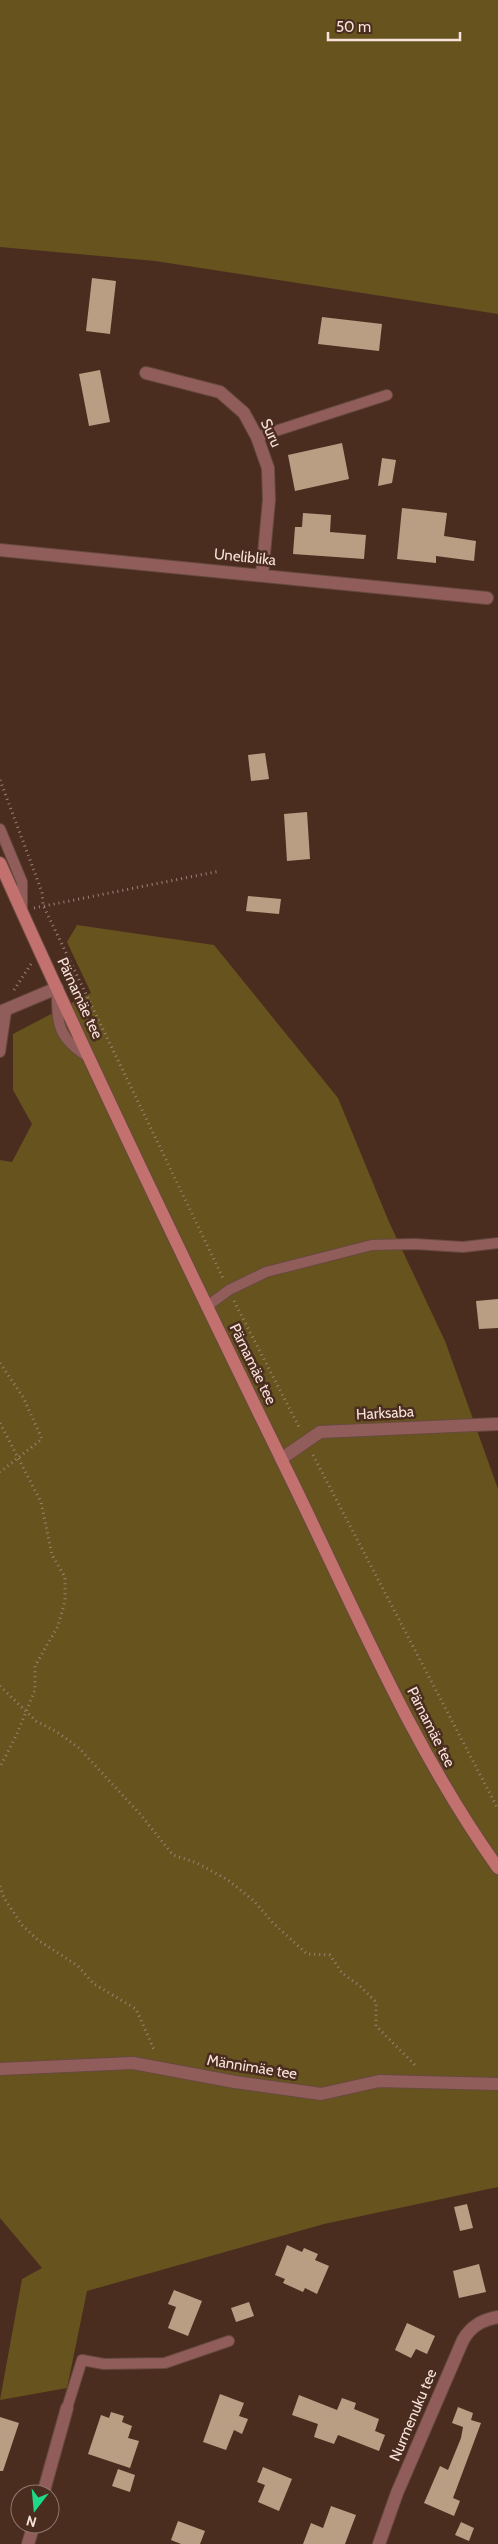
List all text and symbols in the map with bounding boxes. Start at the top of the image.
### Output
scale bar [328,10,460,42]
text: 50 m [336,18,371,36]
street label: Suru [257,416,285,450]
street label: Uneliblika [213,545,278,569]
street label: Pärnamäe tee [53,954,107,1042]
street label: Pärnamäe tee [226,1321,280,1408]
street label: Harksaba [356,1402,415,1424]
street label: Pärnamäe tee [403,1684,459,1770]
street label: Männimäe tee [206,2051,299,2083]
street label: Nurmenuku tee [385,2366,441,2464]
north arrow [10,2484,60,2534]
text: N [24,2511,39,2532]

